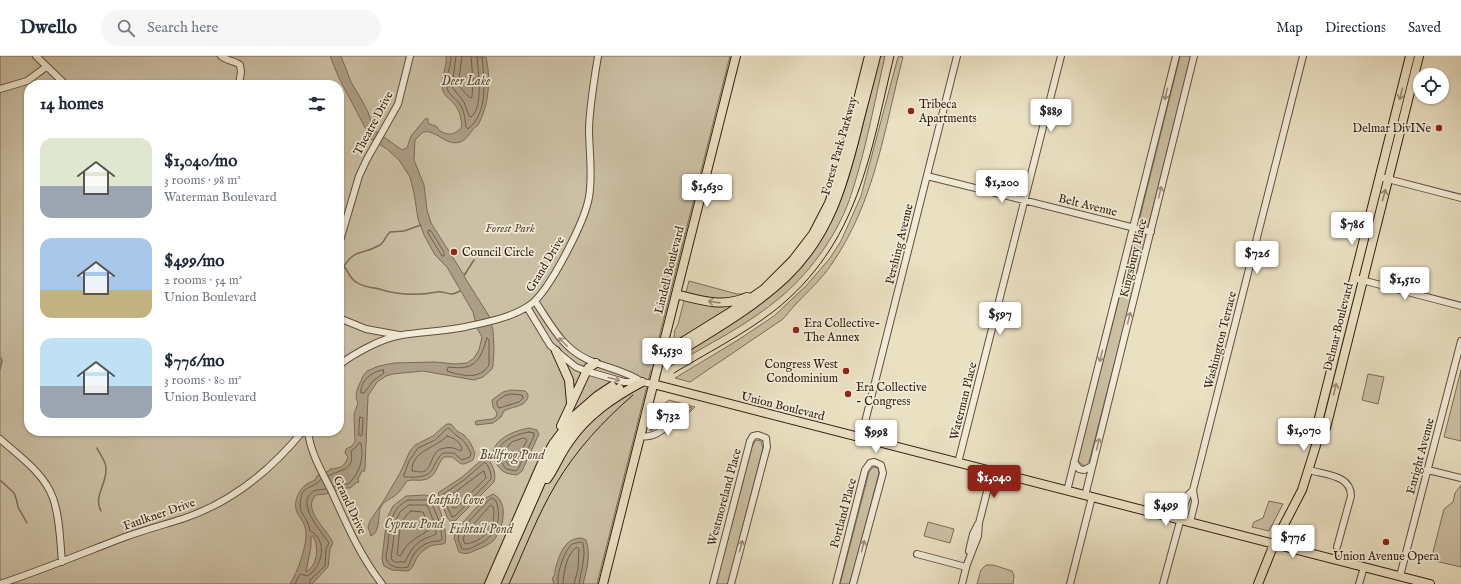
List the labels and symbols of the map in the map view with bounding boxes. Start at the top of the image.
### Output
water label: Deer Lake [442,73,491,90]
one-way arrow [1162,87,1170,100]
one-way arrow [1397,87,1404,100]
street label: Theatre Drive [350,88,397,158]
street label: Forest Park Parkway [818,95,861,197]
place label: Tribeca Apartments [918,97,977,127]
pin: $889 [1027,99,1075,133]
marker: Tribeca Apartments [906,106,916,116]
place label: Delmar DivINe [1353,121,1431,136]
marker: Delmar DivINe [1434,123,1444,133]
pin: $1,200 [969,170,1035,204]
pin: $1,630 [674,174,740,208]
one-way arrow [1157,186,1165,199]
one-way arrow [1381,189,1388,202]
street label: Belt Avenue [1057,191,1119,220]
street label: Pershing Avenue [882,202,917,286]
pin: $786 [1328,212,1376,246]
street label: Kingsbury Place [1116,217,1151,299]
park label: Forest Park [485,221,535,236]
street label: Lindell Boulevard [651,224,688,316]
street label: Grand Drive [523,233,568,295]
pin: $726 [1233,241,1281,275]
place label: Council Circle [462,245,534,260]
marker: Council Circle [449,247,459,257]
pin: $1,510 [1372,267,1438,301]
street label: Delmar Boulevard [1320,281,1357,373]
street label: Washington Terrace [1201,289,1240,390]
one-way arrow [707,298,720,306]
pin: $597 [976,302,1024,336]
one-way arrow [1126,312,1134,325]
place label: Era Collective- The Annex [804,316,880,345]
marker: Era Collective- The Annex [791,325,801,335]
one-way arrow [559,337,568,347]
pin: $1,530 [634,338,700,372]
one-way arrow [1097,349,1104,362]
place label: Congress West Condominium [764,357,838,386]
street label: Waterman Place [947,360,980,441]
marker: Congress West Condominium [841,366,851,376]
one-way arrow [607,376,620,383]
place label: Era Collective - Congress [856,380,927,409]
one-way arrow [1332,383,1340,396]
street label: Union Boulevard [740,389,827,424]
marker: Era Collective - Congress [843,389,853,399]
pin: $732 [644,403,692,437]
street label: Enright Avenue [1403,416,1438,496]
pin: $1,070 [1271,418,1337,452]
pin: $998 [852,420,900,454]
one-way arrow [1094,438,1102,451]
street label: Westmoreland Place [704,446,745,547]
water label: Bullfrog Pond [479,447,545,465]
pin: $1,040 [961,465,1027,499]
street label: Grand Drive [330,474,370,537]
street label: Portland Place [827,476,860,550]
water label: Catfish Cove [428,492,485,509]
pin: $499 [1142,493,1190,527]
street label: Faulkner Drive [121,495,198,534]
water label: Cypress Pond [384,516,445,533]
water label: Fishtail Pond [449,521,514,538]
pin: $776 [1269,525,1317,559]
marker: Union Avenue Opera [1381,537,1391,547]
one-way arrow [737,540,745,553]
one-way arrow [860,540,867,553]
place label: Union Avenue Opera [1333,549,1440,565]

